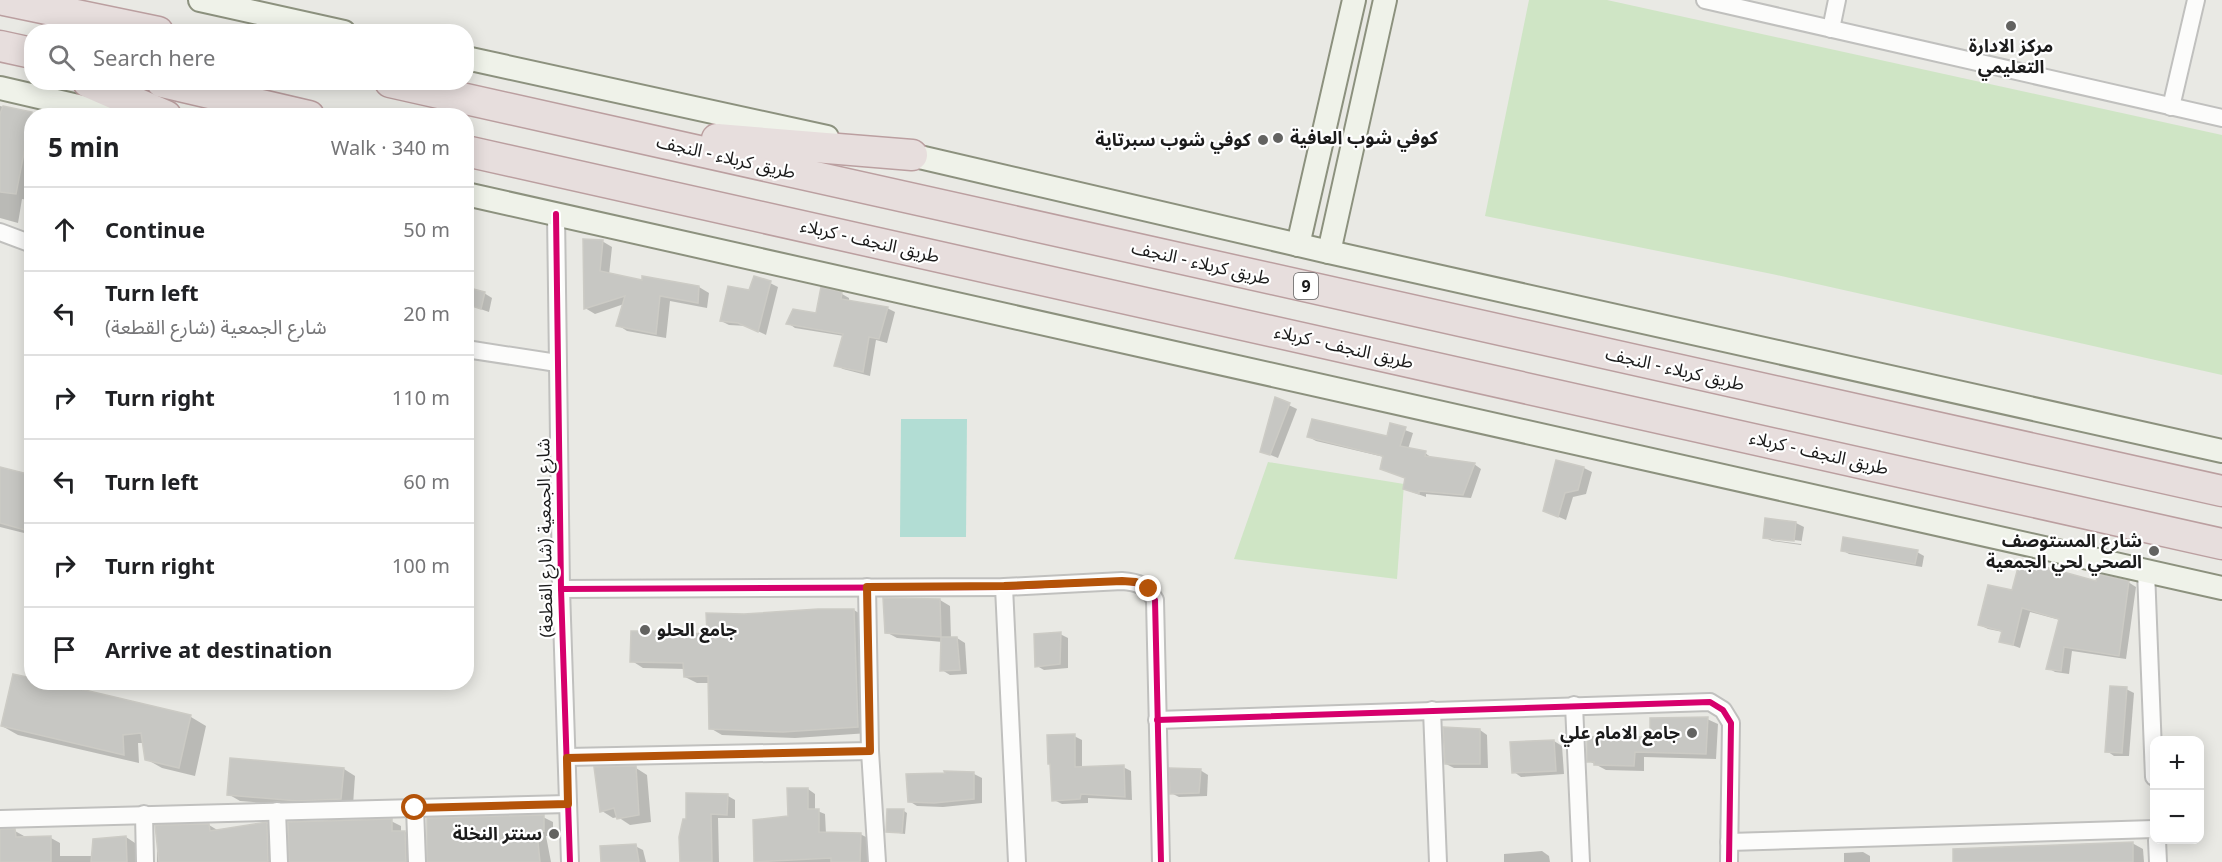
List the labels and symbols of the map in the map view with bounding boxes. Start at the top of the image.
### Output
marker: مركز الادارة التعليمي [2004,19,2018,33]
place label: مركز الادارة التعليمي [1969,33,2053,81]
place label: كوفي شوب العافية [1290,125,1439,152]
place label: كوفي شوب سبرتاية [1095,127,1252,154]
street label: طريق کربلاء - النجف [654,128,798,184]
marker: كوفي شوب العافية [1271,131,1285,145]
marker: كوفي شوب سبرتاية [1256,133,1270,147]
street label: طريق النجف - کربلاء [798,212,942,268]
street label: طريق کربلاء - النجف [1129,234,1273,290]
road number: 9 [1294,273,1318,299]
street label: طريق النجف - کربلاء [1272,318,1416,374]
street label: طريق کربلاء - النجف [1603,340,1747,396]
street label: طريق النجف - کربلاء [1747,424,1891,480]
street label: شارع الجمعية (شارع القطعة) [530,438,561,638]
place label: شارع المستوصف الصحي لحي الجمعية [1986,528,2142,576]
marker: شارع المستوصف الصحي لحي الجمعية [2147,544,2161,558]
route end [1135,575,1161,601]
place label: جامع الحلو [657,617,737,643]
marker: جامع الحلو [638,623,652,637]
place label: جامع الامام علي [1560,720,1680,747]
marker: جامع الامام علي [1685,726,1699,740]
route start [401,794,427,820]
place label: سنتر النخلة [453,821,542,845]
marker: سنتر النخلة [547,827,561,841]

